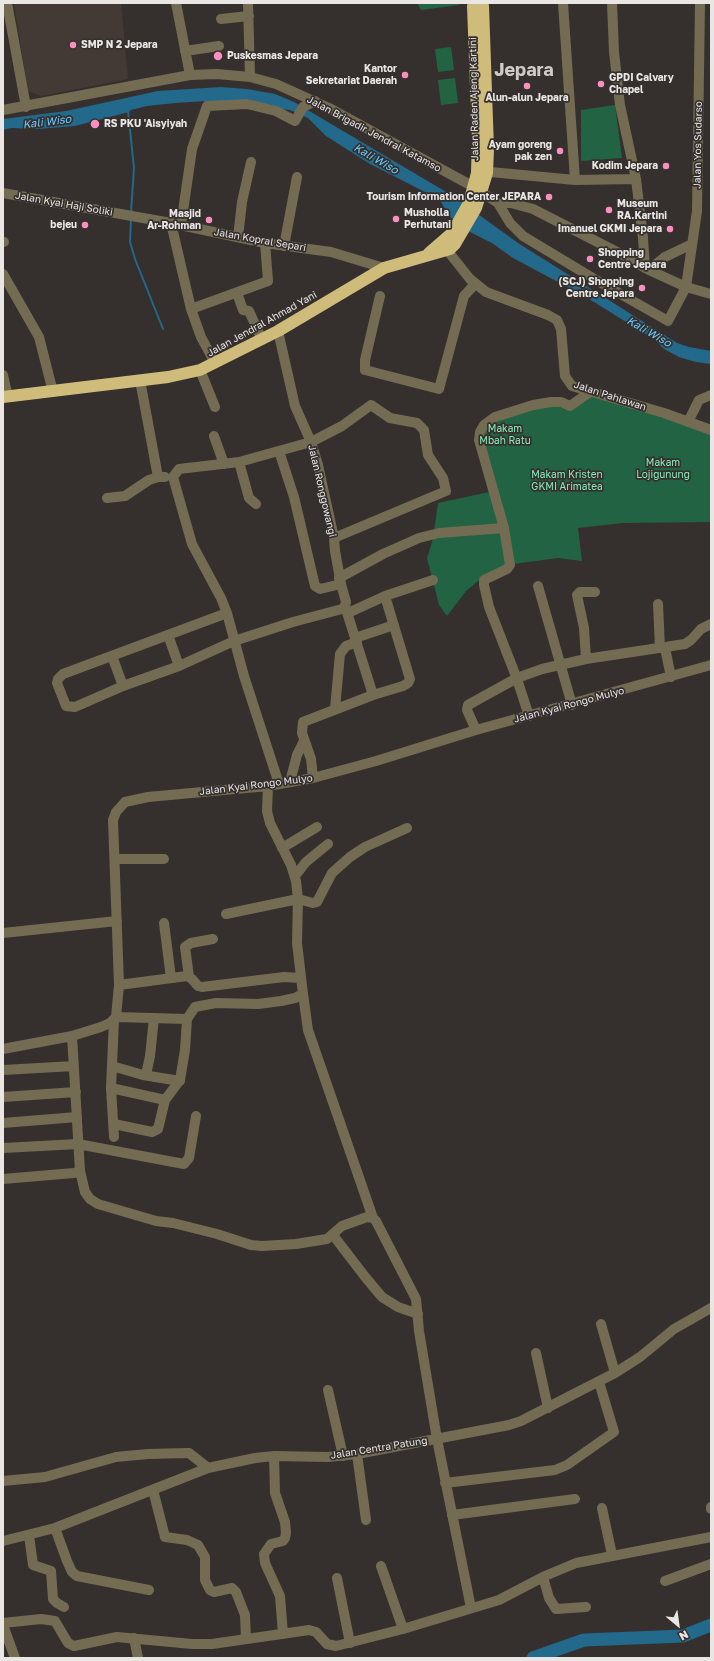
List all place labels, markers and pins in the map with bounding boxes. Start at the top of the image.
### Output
place label: SMP N 2 Jepara [81,39,158,51]
marker: SMP N 2 Jepara [68,40,78,50]
marker: Puskesmas Jepara [212,50,224,62]
place label: Puskesmas Jepara [227,50,318,62]
place label: Kantor Sekretariat Daerah [306,63,397,86]
marker: Kantor Sekretariat Daerah [400,70,410,80]
place label: GPDI Calvary Chapel [609,72,674,96]
marker: GPDI Calvary Chapel [596,79,606,89]
marker: Alun-alun Jepara [522,81,532,91]
place label: Alun-alun Jepara [486,92,568,104]
marker: RS PKU 'Aisyiyah [89,118,101,130]
place label: RS PKU 'Aisyiyah [104,118,187,130]
place label: Ayam goreng pak zen [489,139,552,162]
marker: Ayam goreng pak zen [555,146,565,156]
place label: Kodim Jepara [592,160,658,172]
marker: Kodim Jepara [661,161,671,171]
place label: Tourism Information Center JEPARA [367,191,541,203]
marker: Tourism Information Center JEPARA [544,192,554,202]
place label: Museum RA.Kartini [617,198,667,222]
marker: Museum RA.Kartini [604,205,614,215]
place label: Musholla Perhutani [404,207,451,230]
place label: Masjid Ar-Rohman [147,208,201,232]
marker: Musholla Perhutani [391,214,401,224]
marker: Masjid Ar-Rohman [204,215,214,225]
place label: bejeu [50,219,77,231]
marker: bejeu [80,220,90,230]
place label: Imanuel GKMI Jepara [558,223,662,235]
marker: Imanuel GKMI Jepara [665,224,675,234]
place label: Shopping Centre Jepara [598,247,666,270]
marker: Shopping Centre Jepara [585,254,595,264]
place label: (SCJ) Shopping Centre Jepara [558,276,634,300]
marker: (SCJ) Shopping Centre Jepara [637,283,647,293]

